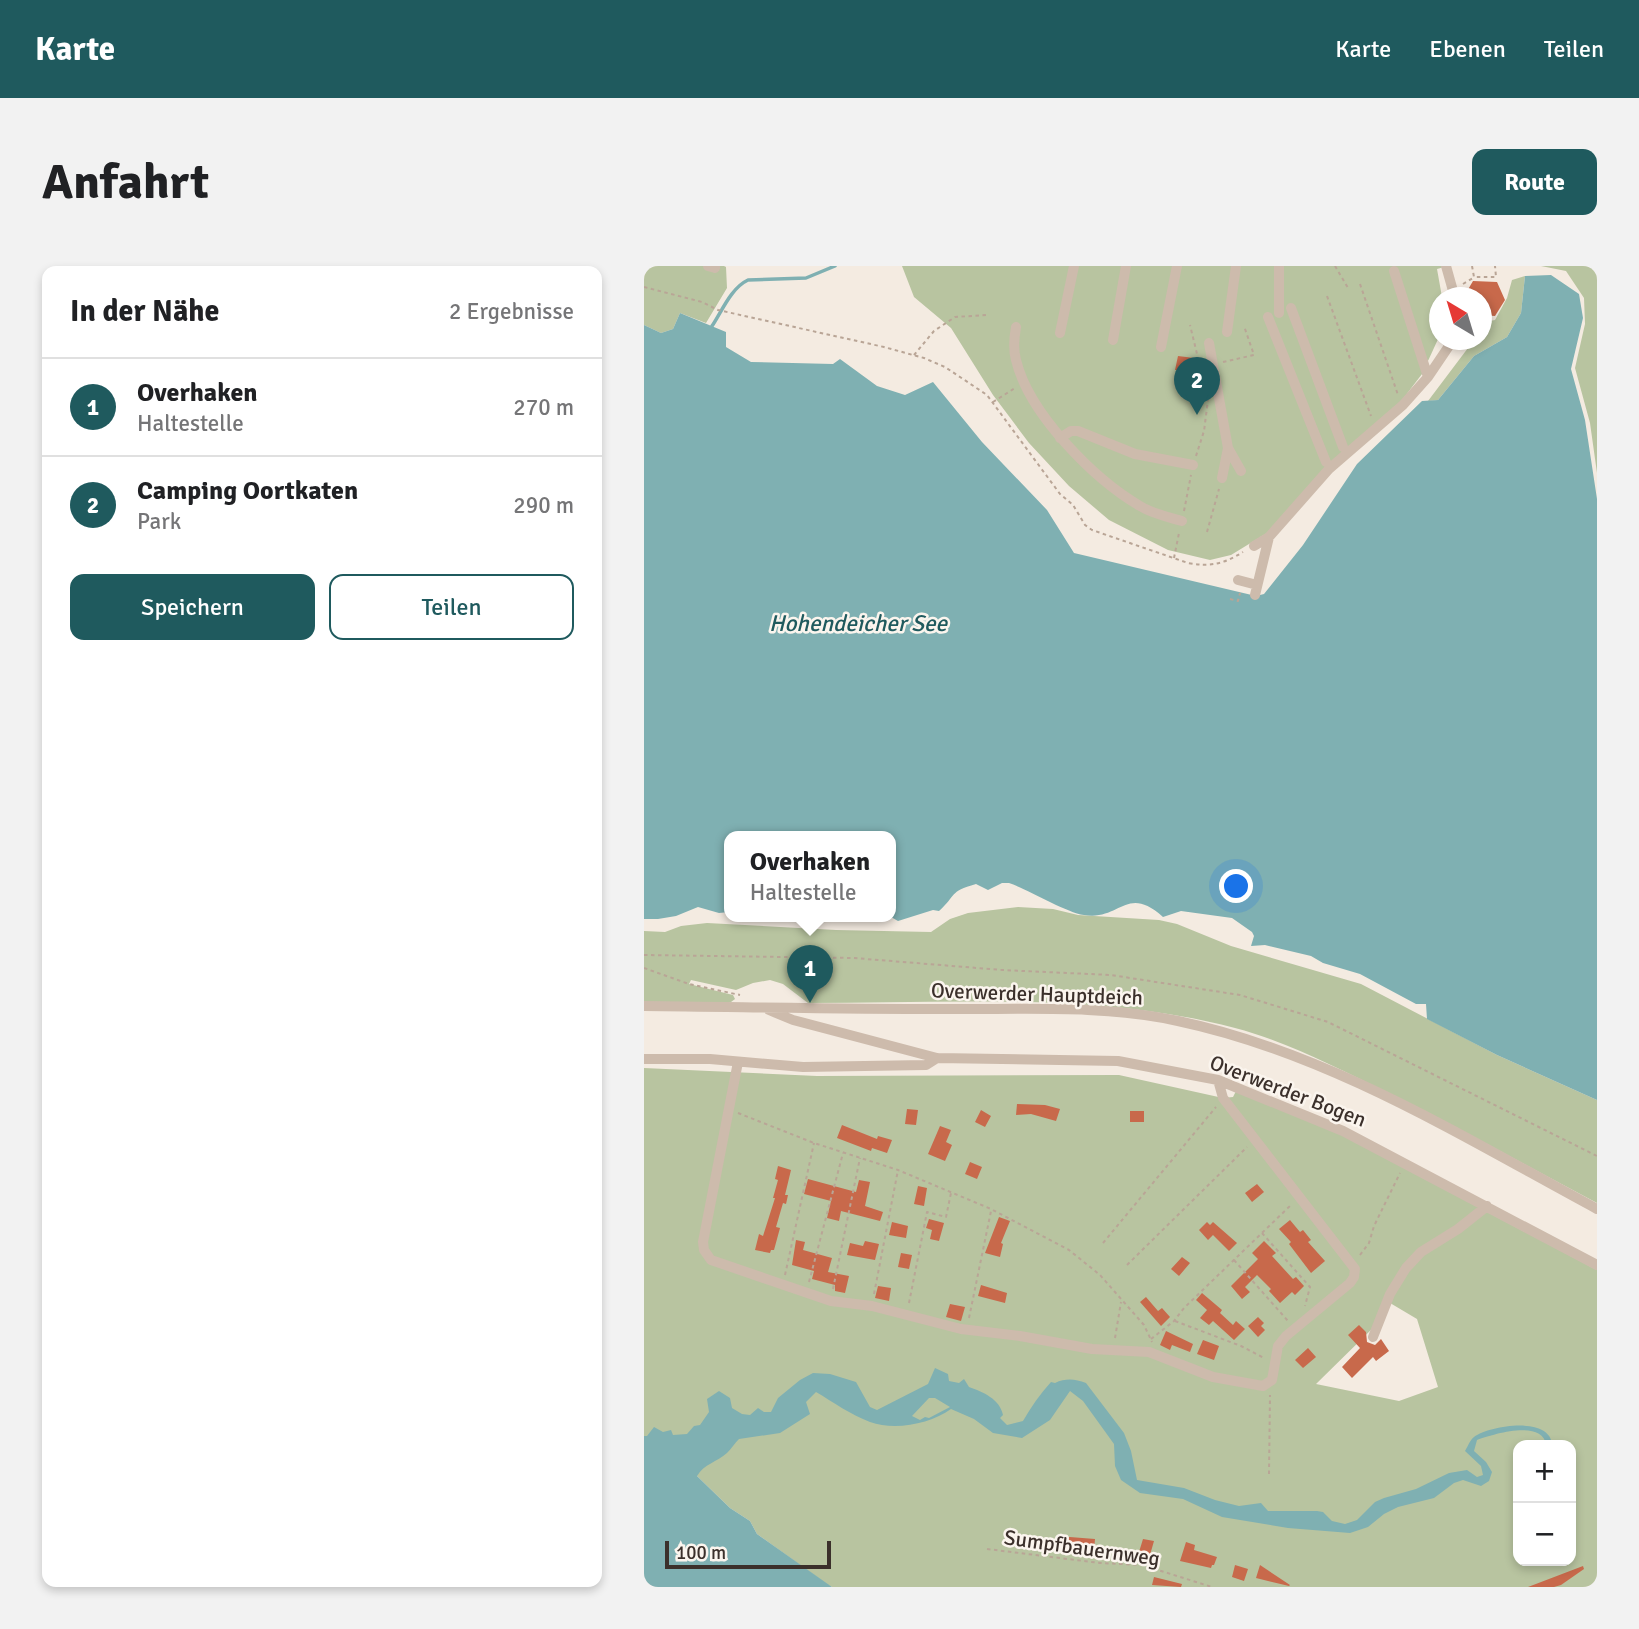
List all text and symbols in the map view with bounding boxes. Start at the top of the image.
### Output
text: Karte [35,29,115,70]
text: Karte [1335,34,1391,64]
text: Ebenen [1429,34,1506,64]
text: Teilen [1544,34,1604,64]
button: Route [1472,149,1597,215]
text: Anfahrt [42,152,209,212]
north arrow [1429,287,1492,350]
text: In der Nähe [70,293,219,330]
text: 2 Ergebnisse [449,297,574,326]
pin: 2 [1174,357,1220,415]
text: Overhaken [137,377,258,409]
text: 1 [87,393,99,422]
text: 270 m [513,393,574,422]
text: Haltestelle [137,409,244,438]
text: Camping Oortkaten [137,475,358,507]
text: 2 [87,491,99,520]
text: 290 m [513,491,574,520]
text: Park [137,507,181,536]
button: Speichern [70,574,315,640]
button: Teilen [329,574,574,640]
water label: Hohendeicher See [769,609,949,638]
popup [724,831,896,922]
text: Overhaken [750,846,870,878]
your location [1219,869,1253,903]
text: Haltestelle [750,878,857,907]
pin: 1 [787,945,833,1003]
street label: Overwerder Hauptdeich [931,977,1143,1011]
street label: Overwerder Bogen [1206,1049,1370,1133]
map controls [1513,1440,1576,1566]
button: + [1513,1440,1576,1503]
button: − [1513,1503,1576,1566]
street label: Sumpfbauernweg [1002,1524,1162,1572]
scale bar [665,1538,831,1570]
text: 100 m [676,1541,726,1565]

